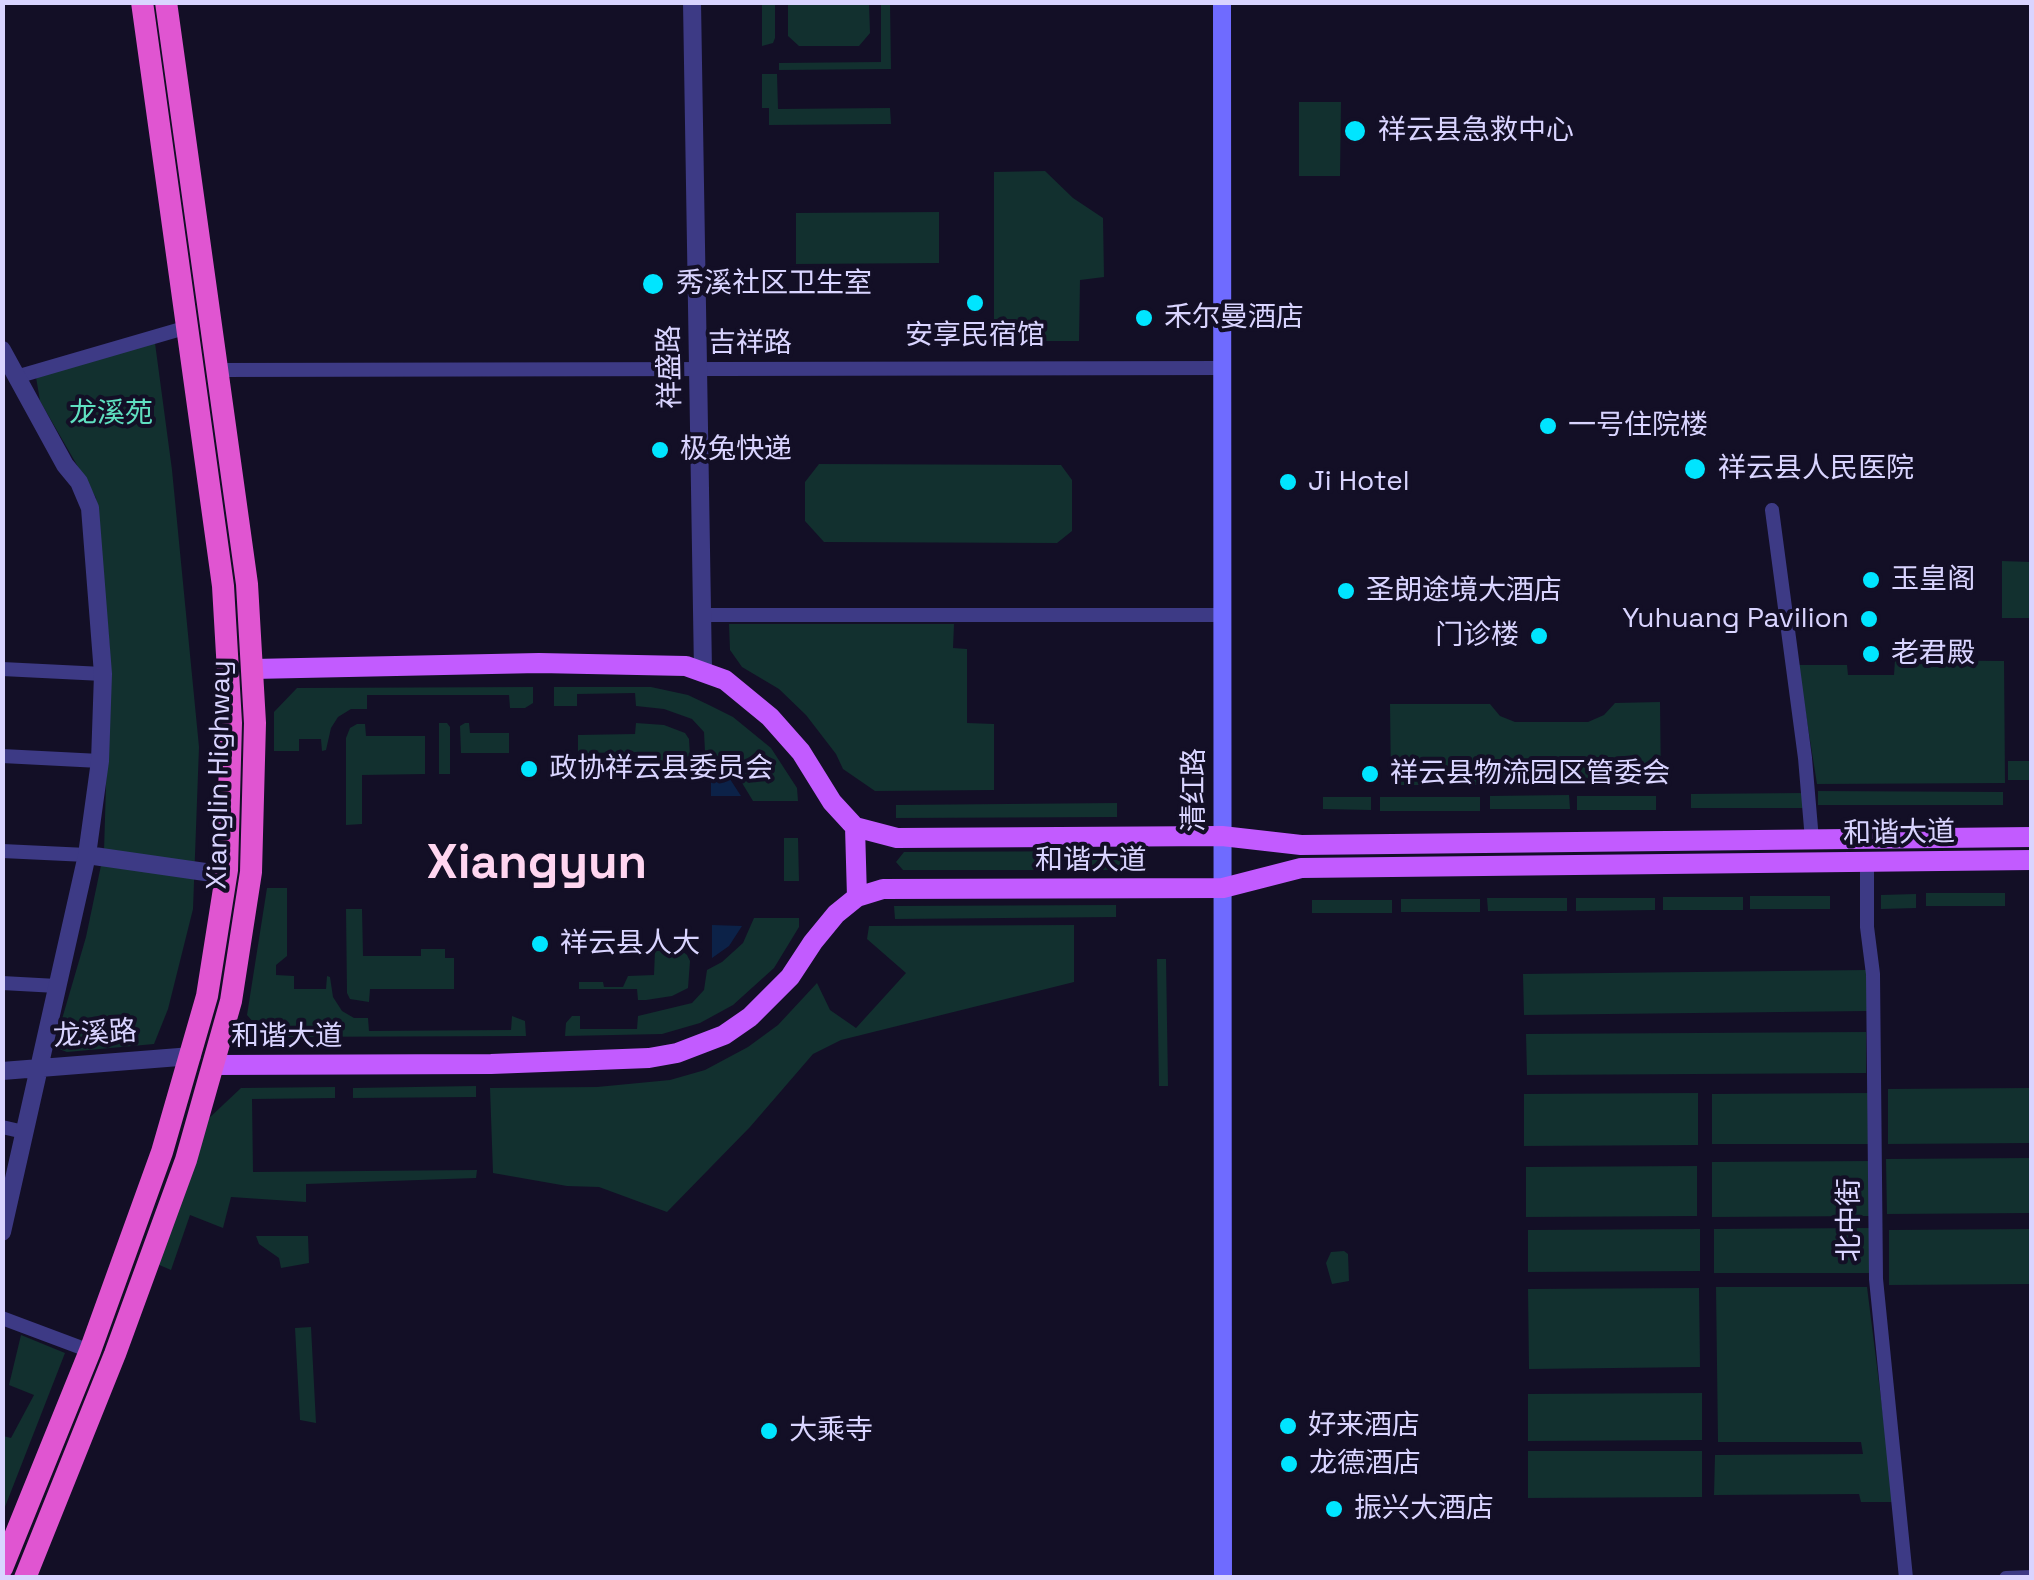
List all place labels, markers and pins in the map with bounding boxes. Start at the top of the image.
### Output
place label: 祥云县急救中心 [1378,114,1574,148]
marker: 祥云县急救中心 [1342,118,1368,144]
place label: 秀溪社区卫生室 [676,267,872,301]
marker: 秀溪社区卫生室 [640,271,666,297]
marker: 安享民宿馆 [964,292,986,314]
place label: 禾尔曼酒店 [1164,301,1304,335]
marker: 禾尔曼酒店 [1133,307,1155,329]
place label: 安享民宿馆 [905,319,1045,353]
place label: 一号住院楼 [1568,409,1708,443]
marker: 一号住院楼 [1537,415,1559,437]
place label: 极兔快递 [680,433,792,467]
marker: 极兔快递 [649,439,671,461]
place label: 祥云县人民医院 [1718,452,1914,486]
marker: 祥云县人民医院 [1682,456,1708,482]
place label: Ji Hotel [1308,465,1410,499]
marker: Ji Hotel [1277,471,1299,493]
place label: 玉皇阁 [1891,563,1975,597]
marker: 玉皇阁 [1860,569,1882,591]
place label: 圣朗途境大酒店 [1366,574,1562,608]
marker: 圣朗途境大酒店 [1335,580,1357,602]
place label: Yuhuang Pavilion [1622,602,1849,636]
marker: Yuhuang Pavilion [1858,608,1880,630]
place label: 门诊楼 [1435,619,1519,653]
marker: 门诊楼 [1528,625,1550,647]
place label: 老君殿 [1891,637,1975,671]
marker: 老君殿 [1860,643,1882,665]
place label: 政协祥云县委员会 [549,752,773,786]
place label: 祥云县物流园区管委会 [1390,757,1670,791]
marker: 政协祥云县委员会 [518,758,540,780]
marker: 祥云县物流园区管委会 [1359,763,1381,785]
place label: 祥云县人大 [560,927,700,961]
marker: 祥云县人大 [529,933,551,955]
place label: 好来酒店 [1308,1409,1420,1443]
place label: 大乘寺 [789,1414,873,1448]
marker: 好来酒店 [1277,1415,1299,1437]
marker: 大乘寺 [758,1420,780,1442]
place label: 龙德酒店 [1309,1447,1421,1481]
marker: 龙德酒店 [1278,1453,1300,1475]
place label: 振兴大酒店 [1354,1492,1494,1526]
marker: 振兴大酒店 [1323,1498,1345,1520]

